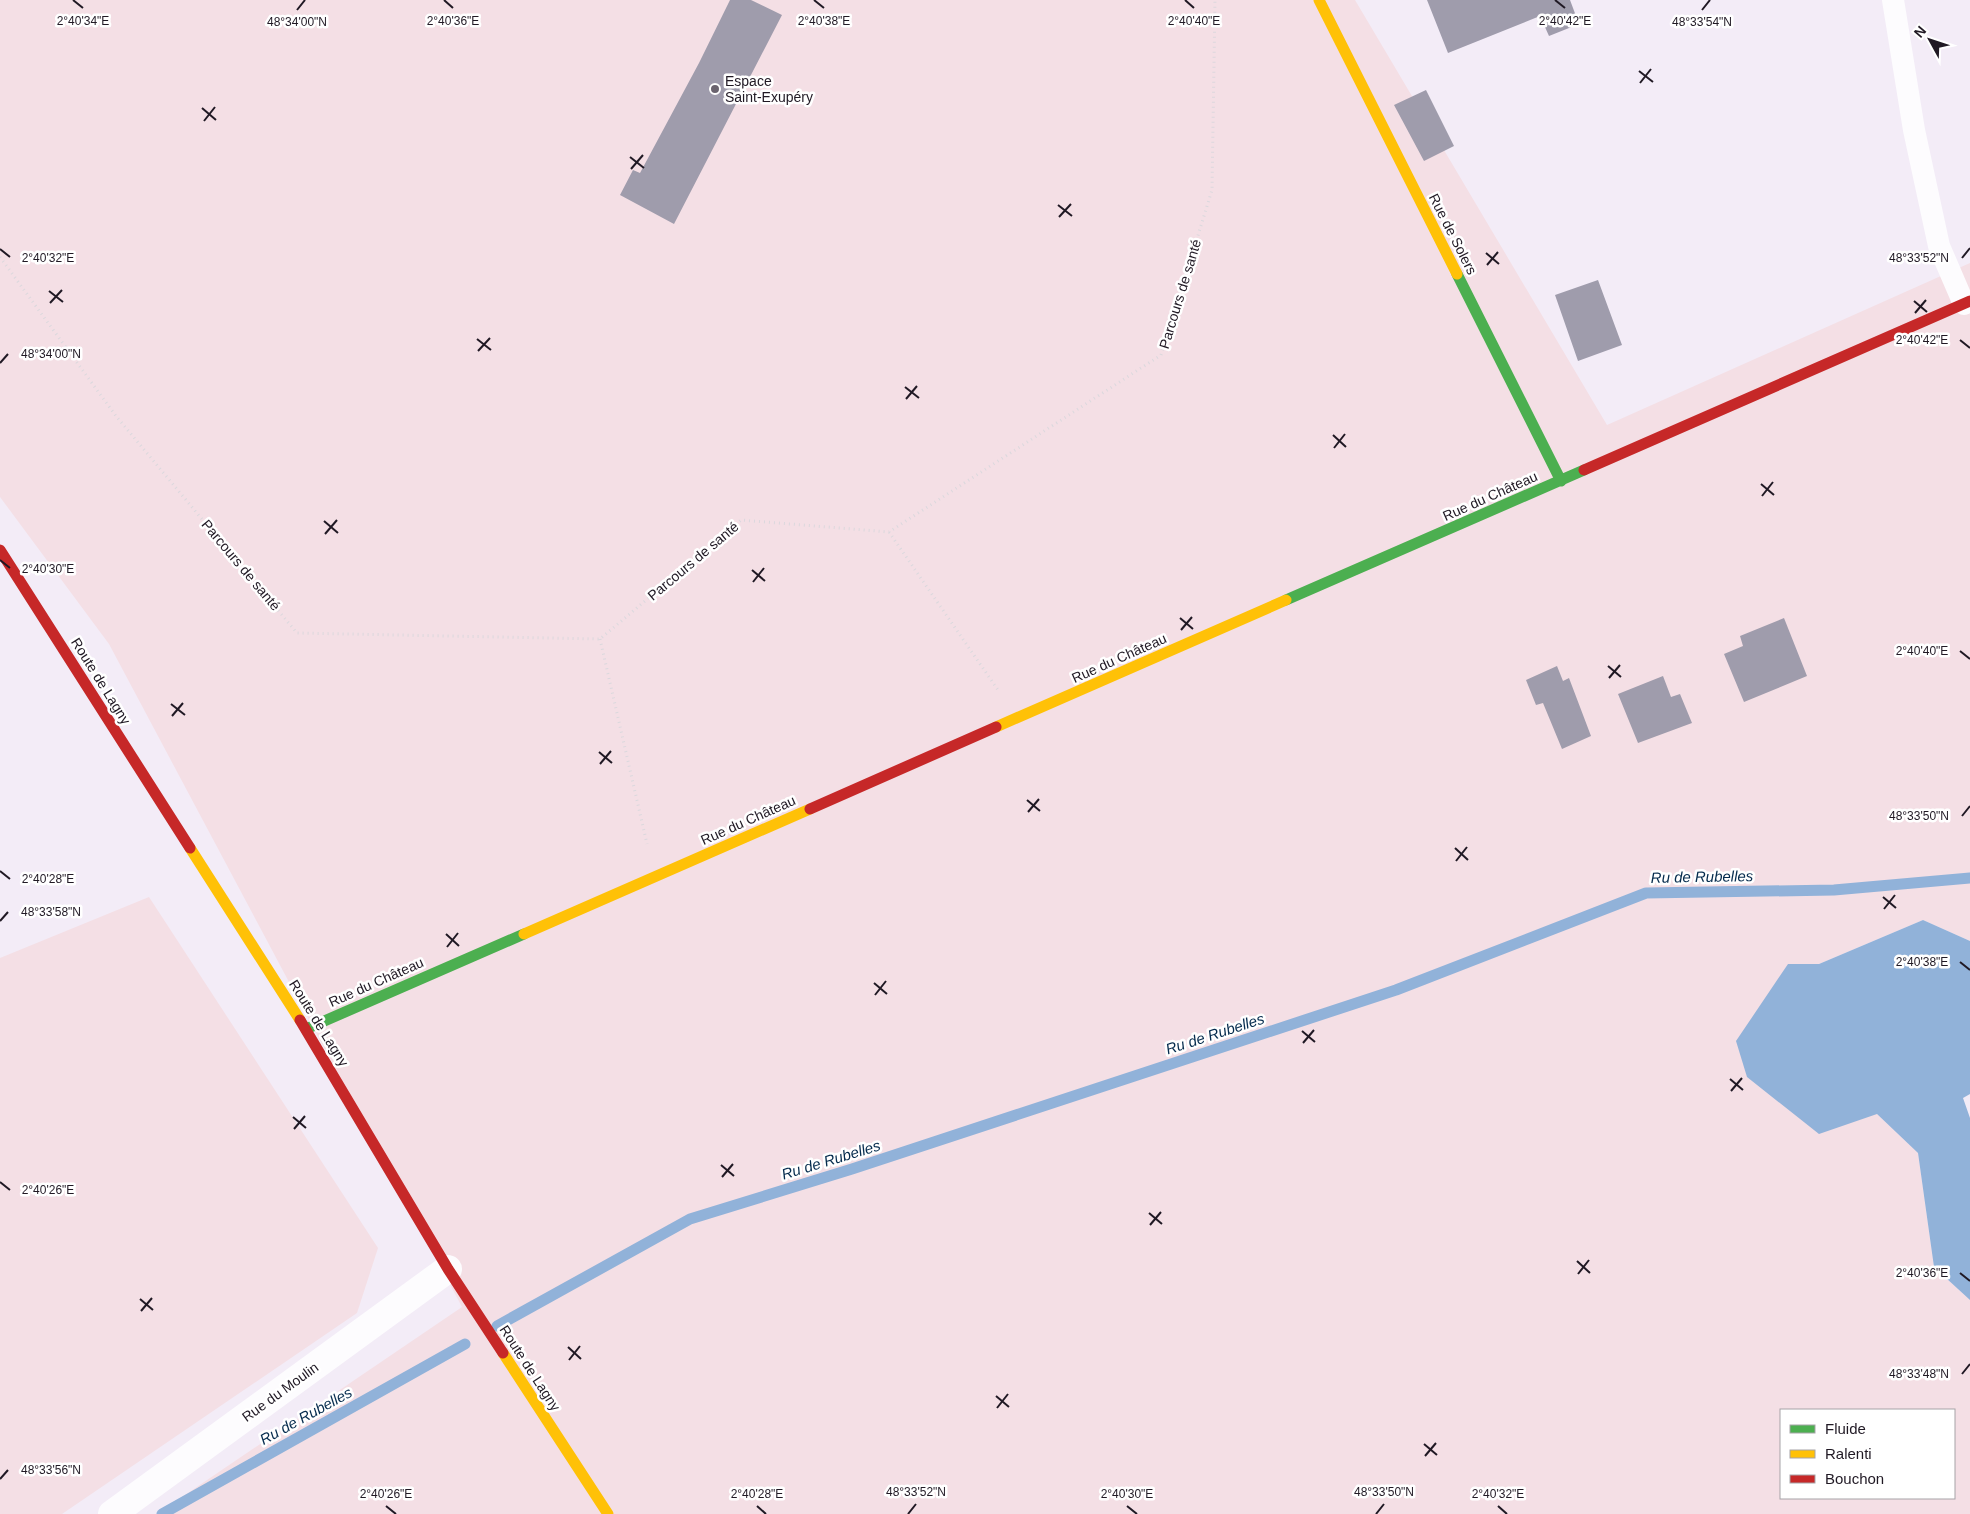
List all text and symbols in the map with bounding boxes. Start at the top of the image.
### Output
text: 2°40'34"E [57,14,109,28]
text: 2°40'36"E [427,14,479,28]
text: 2°40'38"E [798,14,850,28]
text: 2°40'40"E [1168,14,1220,28]
text: 2°40'42"E [1539,14,1591,28]
text: 48°34'00"N [267,15,327,29]
text: 48°33'54"N [1672,15,1732,29]
north arrow [1905,15,1955,65]
text: N [1911,23,1929,41]
place label: Espace Saint-Exupéry [725,73,813,105]
marker: Espace Saint-Exupéry [709,83,721,95]
street label: Rue de Solers [1426,191,1480,277]
street label: Parcours de santé [1156,237,1204,351]
text: 2°40'32"E [22,251,74,265]
text: 48°33'52"N [1889,251,1949,265]
text: 2°40'42"E [1896,333,1948,347]
text: 48°34'00"N [21,347,81,361]
street label: Rue du Château [1440,468,1540,524]
street label: Parcours de santé [198,516,284,614]
street label: Parcours de santé [644,518,742,604]
text: 2°40'30"E [22,562,74,576]
street label: Rue du Château [1069,630,1169,686]
street label: Route de Lagny [68,635,134,727]
text: 2°40'40"E [1896,644,1948,658]
street label: Rue du Château [698,792,798,848]
text: 48°33'50"N [1889,809,1949,823]
water label: Ru de Rubelles [1651,867,1754,886]
text: 2°40'28"E [22,872,74,886]
text: 48°33'58"N [21,905,81,919]
street label: Rue du Château [326,954,426,1010]
text: 2°40'38"E [1896,955,1948,969]
street label: Route de Lagny [286,977,352,1069]
water label: Ru de Rubelles [1163,1009,1267,1057]
water label: Ru de Rubelles [779,1136,883,1183]
text: 2°40'26"E [22,1183,74,1197]
text: 2°40'36"E [1896,1266,1948,1280]
street label: Route de Lagny [496,1322,564,1414]
street label: Rue du Moulin [239,1359,321,1425]
text: 48°33'48"N [1889,1367,1949,1381]
water label: Ru de Rubelles [257,1383,355,1448]
legend [1780,1409,1955,1499]
text: Fluide [1825,1420,1866,1437]
text: Ralenti [1825,1445,1872,1462]
text: 48°33'56"N [21,1463,81,1477]
text: Bouchon [1825,1470,1884,1487]
text: 48°33'52"N [886,1485,946,1499]
text: 48°33'50"N [1354,1485,1414,1499]
text: 2°40'26"E [360,1487,412,1501]
text: 2°40'28"E [731,1487,783,1501]
text: 2°40'30"E [1101,1487,1153,1501]
text: 2°40'32"E [1472,1487,1524,1501]

